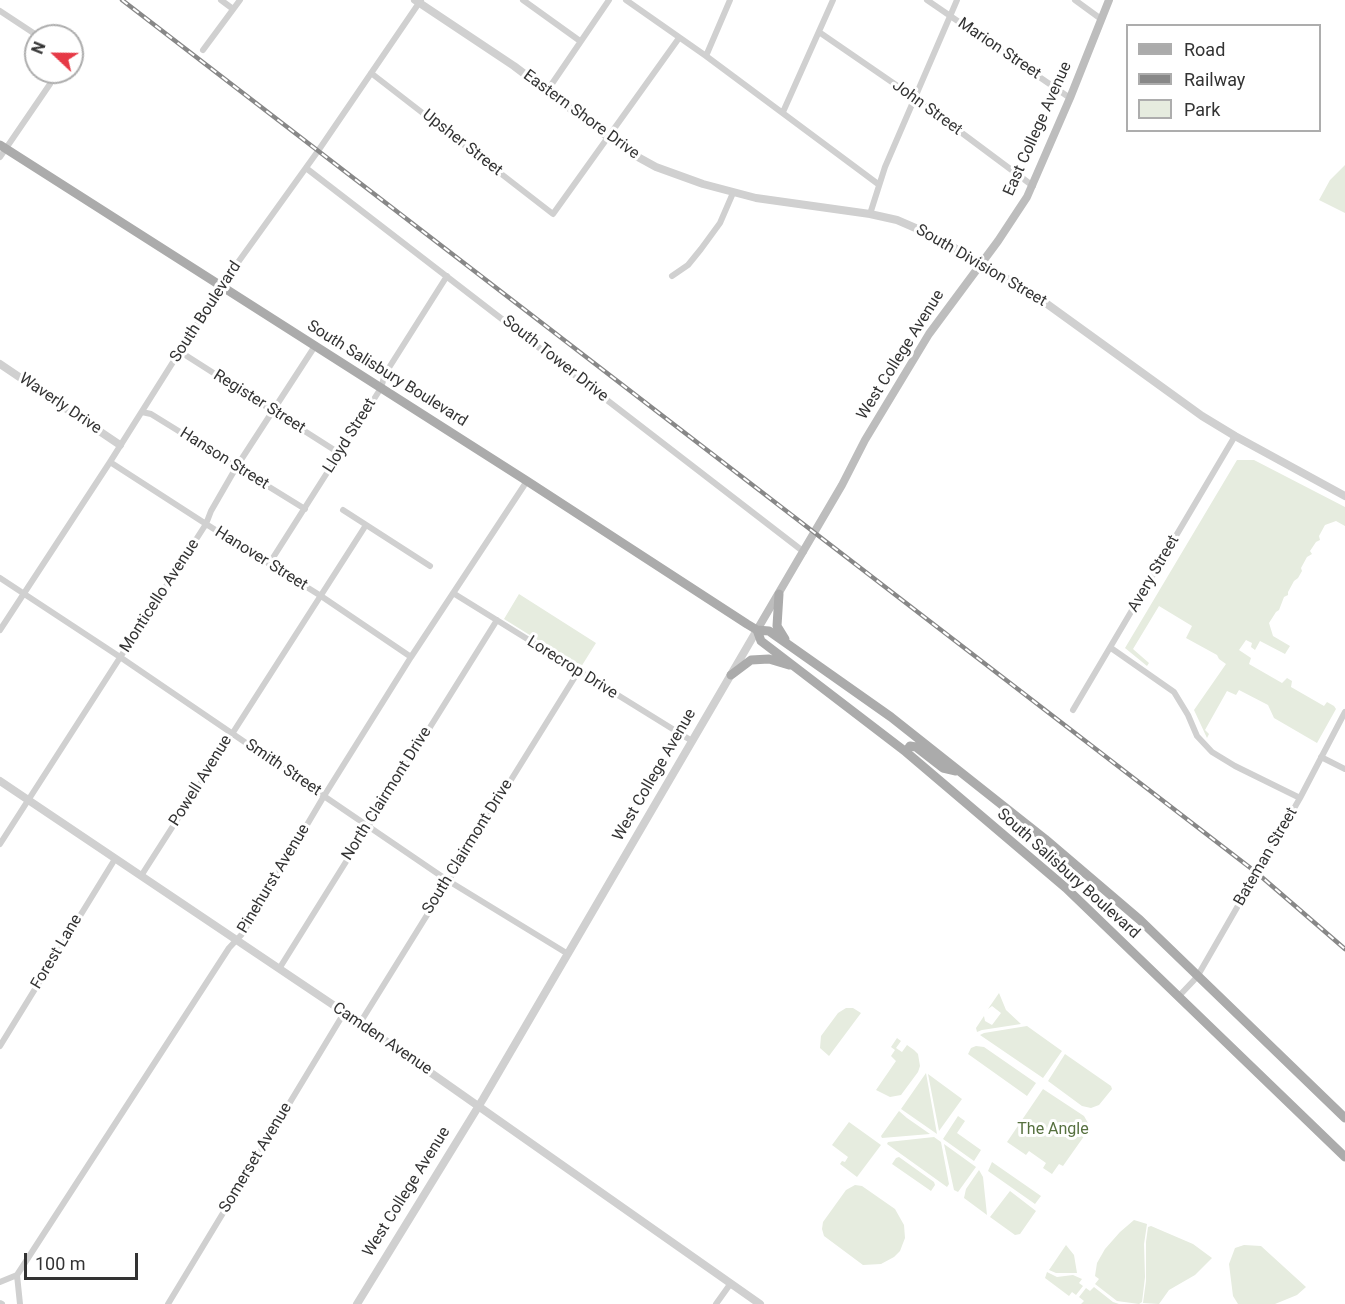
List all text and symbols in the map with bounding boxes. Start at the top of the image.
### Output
street label: Marion Street [954,14,1044,84]
north arrow [24,24,84,84]
legend [1126,24,1321,132]
text: N [28,39,50,57]
text: Road [1184,39,1225,60]
street label: East College Avenue [1000,59,1076,199]
street label: Eastern Shore Drive [519,66,643,164]
text: Railway [1184,69,1245,90]
street label: John Street [888,76,966,140]
text: Park [1184,99,1220,120]
street label: Upsher Street [418,106,506,180]
street label: South Division Street [912,221,1050,311]
street label: South Boulevard [166,258,246,366]
street label: West College Avenue [853,287,949,423]
street label: South Tower Drive [498,312,612,406]
street label: South Salisbury Boulevard [303,317,471,431]
street label: Register Street [209,366,309,438]
street label: Waverly Drive [15,369,105,439]
street label: Lloyd Street [320,395,380,477]
street label: Hanson Street [176,424,272,494]
street label: Hanover Street [211,523,311,595]
street label: Avery Street [1124,532,1184,616]
street label: Monticello Avenue [116,536,204,656]
street label: Lorecrop Drive [523,633,621,703]
street label: West College Avenue [609,705,701,845]
street label: North Clairmont Drive [338,724,436,864]
street label: Powell Avenue [165,732,237,830]
street label: Smith Street [241,736,325,800]
street label: South Clairmont Drive [419,776,517,918]
street label: South Salisbury Boulevard [993,805,1143,943]
street label: Bateman Street [1230,805,1302,909]
street label: Pinehurst Avenue [234,821,314,937]
street label: Forest Lane [27,911,87,993]
street label: Camden Avenue [329,999,435,1079]
street label: Somerset Avenue [216,1100,296,1216]
park label: The Angle [1017,1120,1089,1140]
street label: West College Avenue [359,1124,455,1260]
scale bar [27,1241,141,1279]
text: 100 m [35,1253,86,1274]

